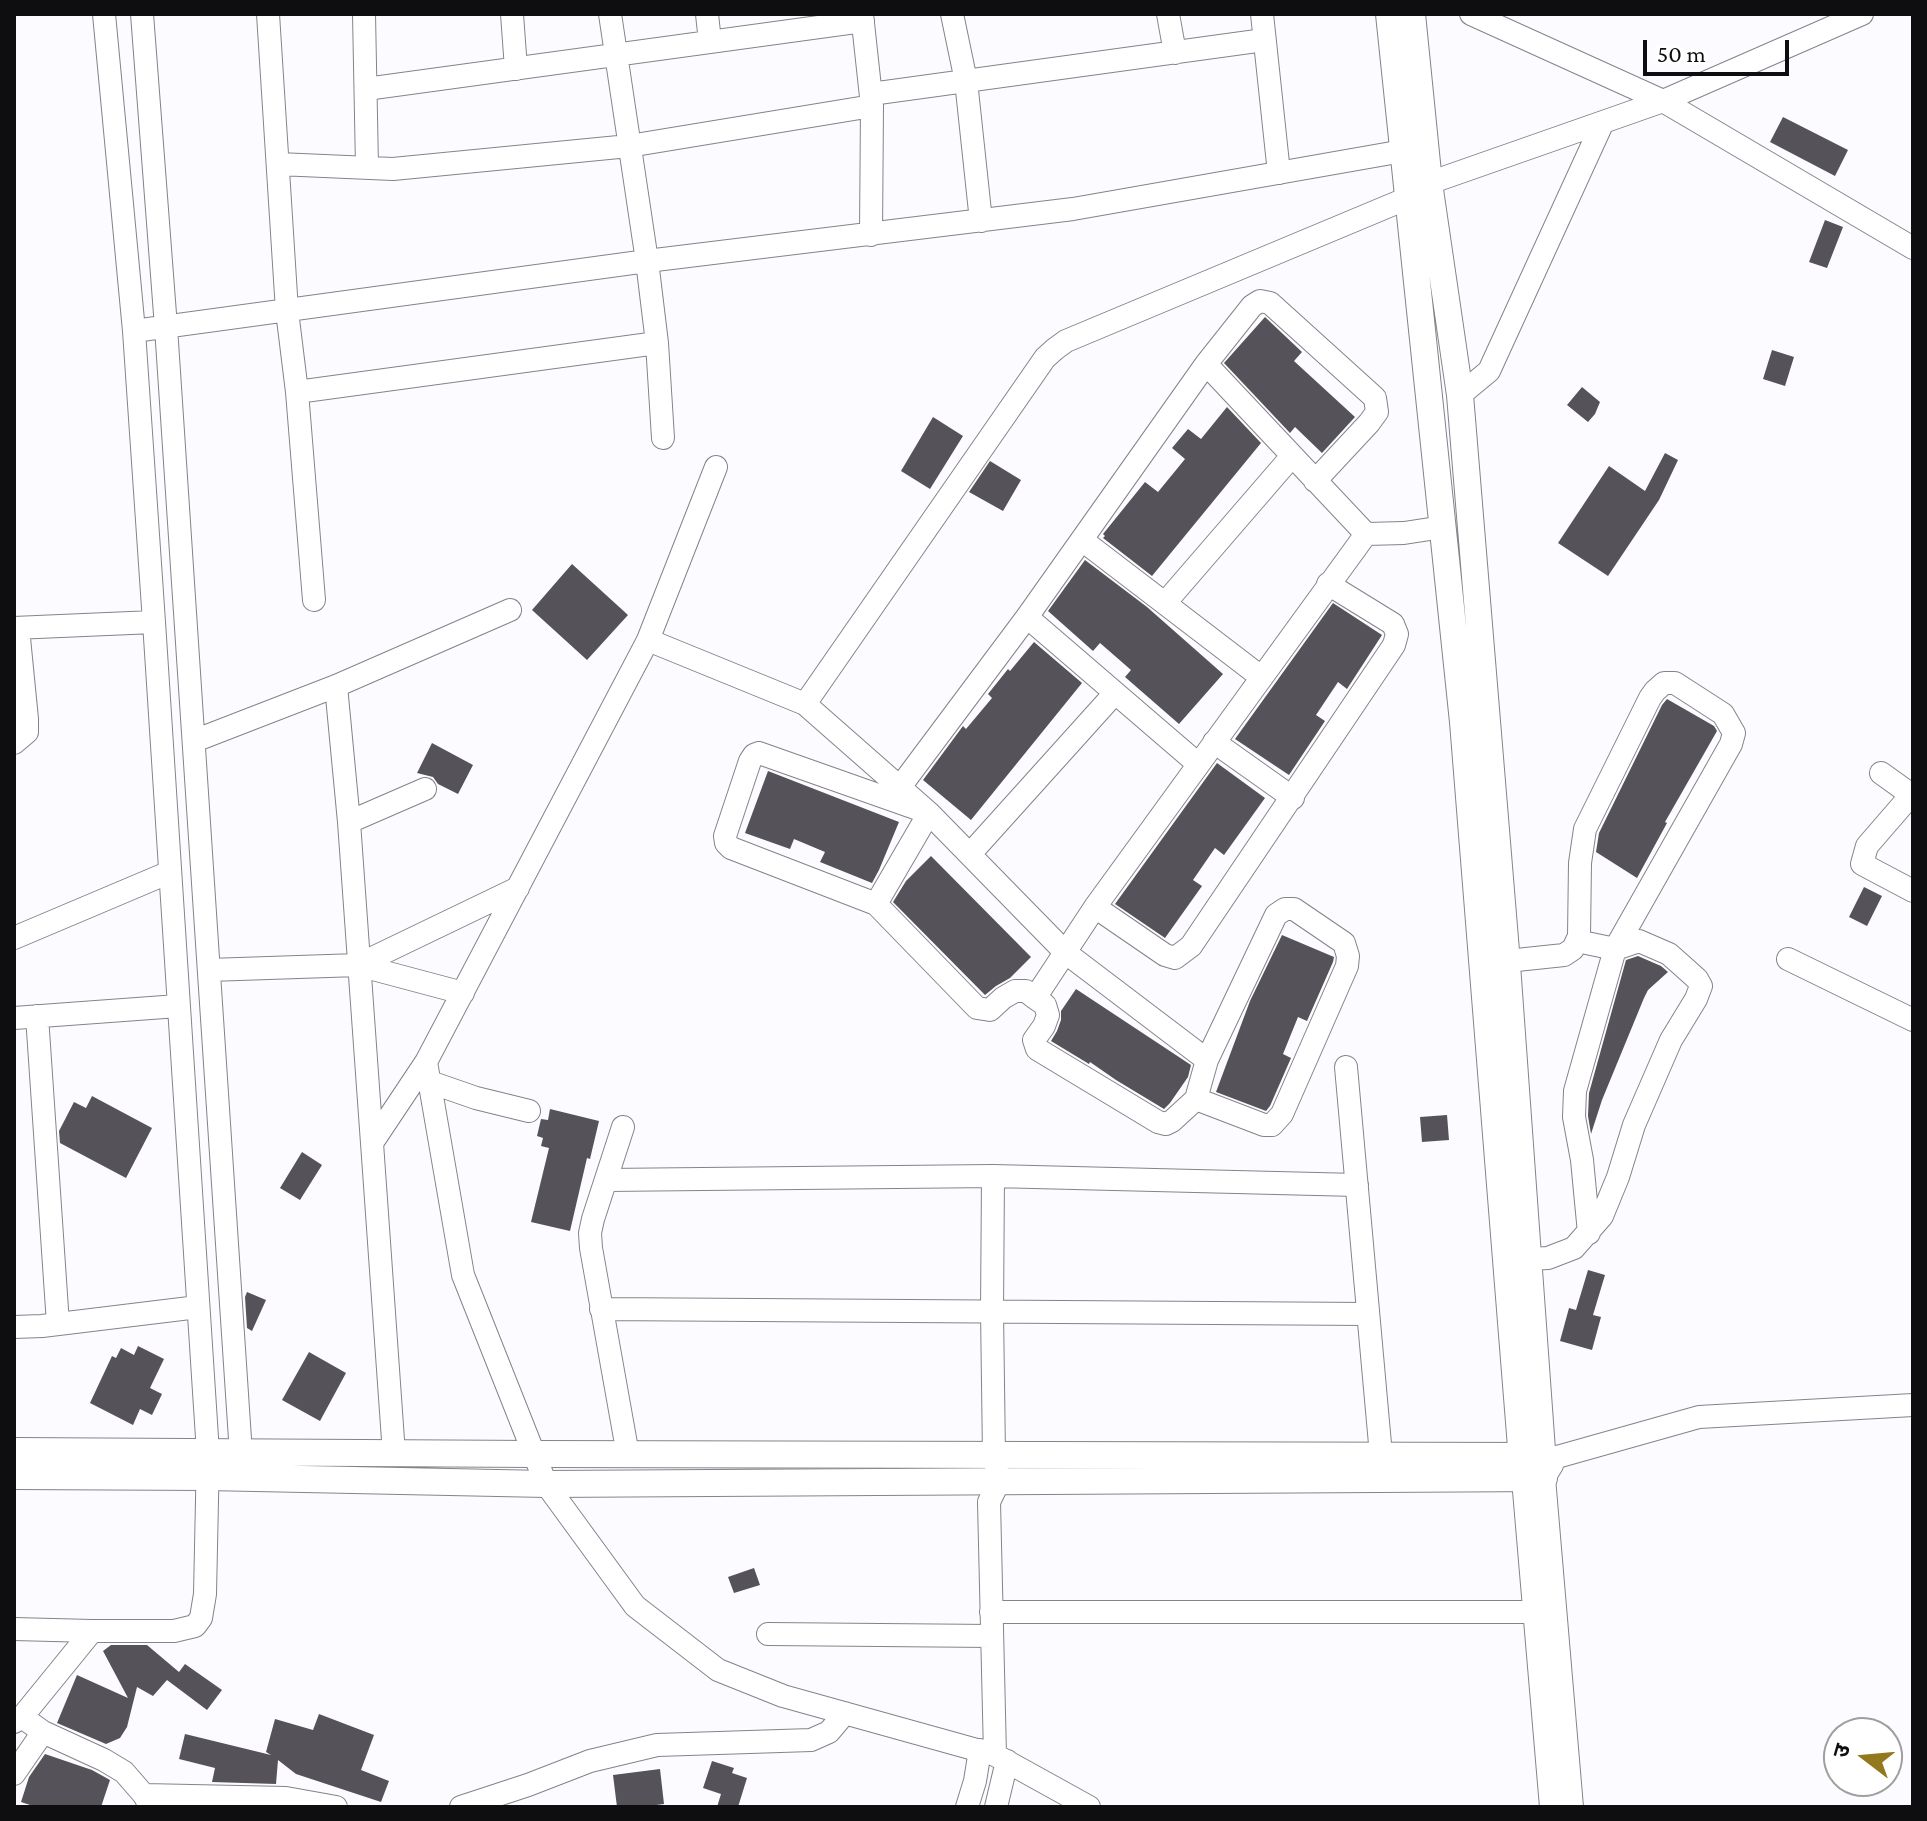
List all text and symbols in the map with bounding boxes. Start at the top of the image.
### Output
scale bar [1647,24,1793,74]
text: 50 m [1657,40,1706,67]
north arrow [1823,1717,1903,1797]
text: उ [1828,1741,1855,1760]

